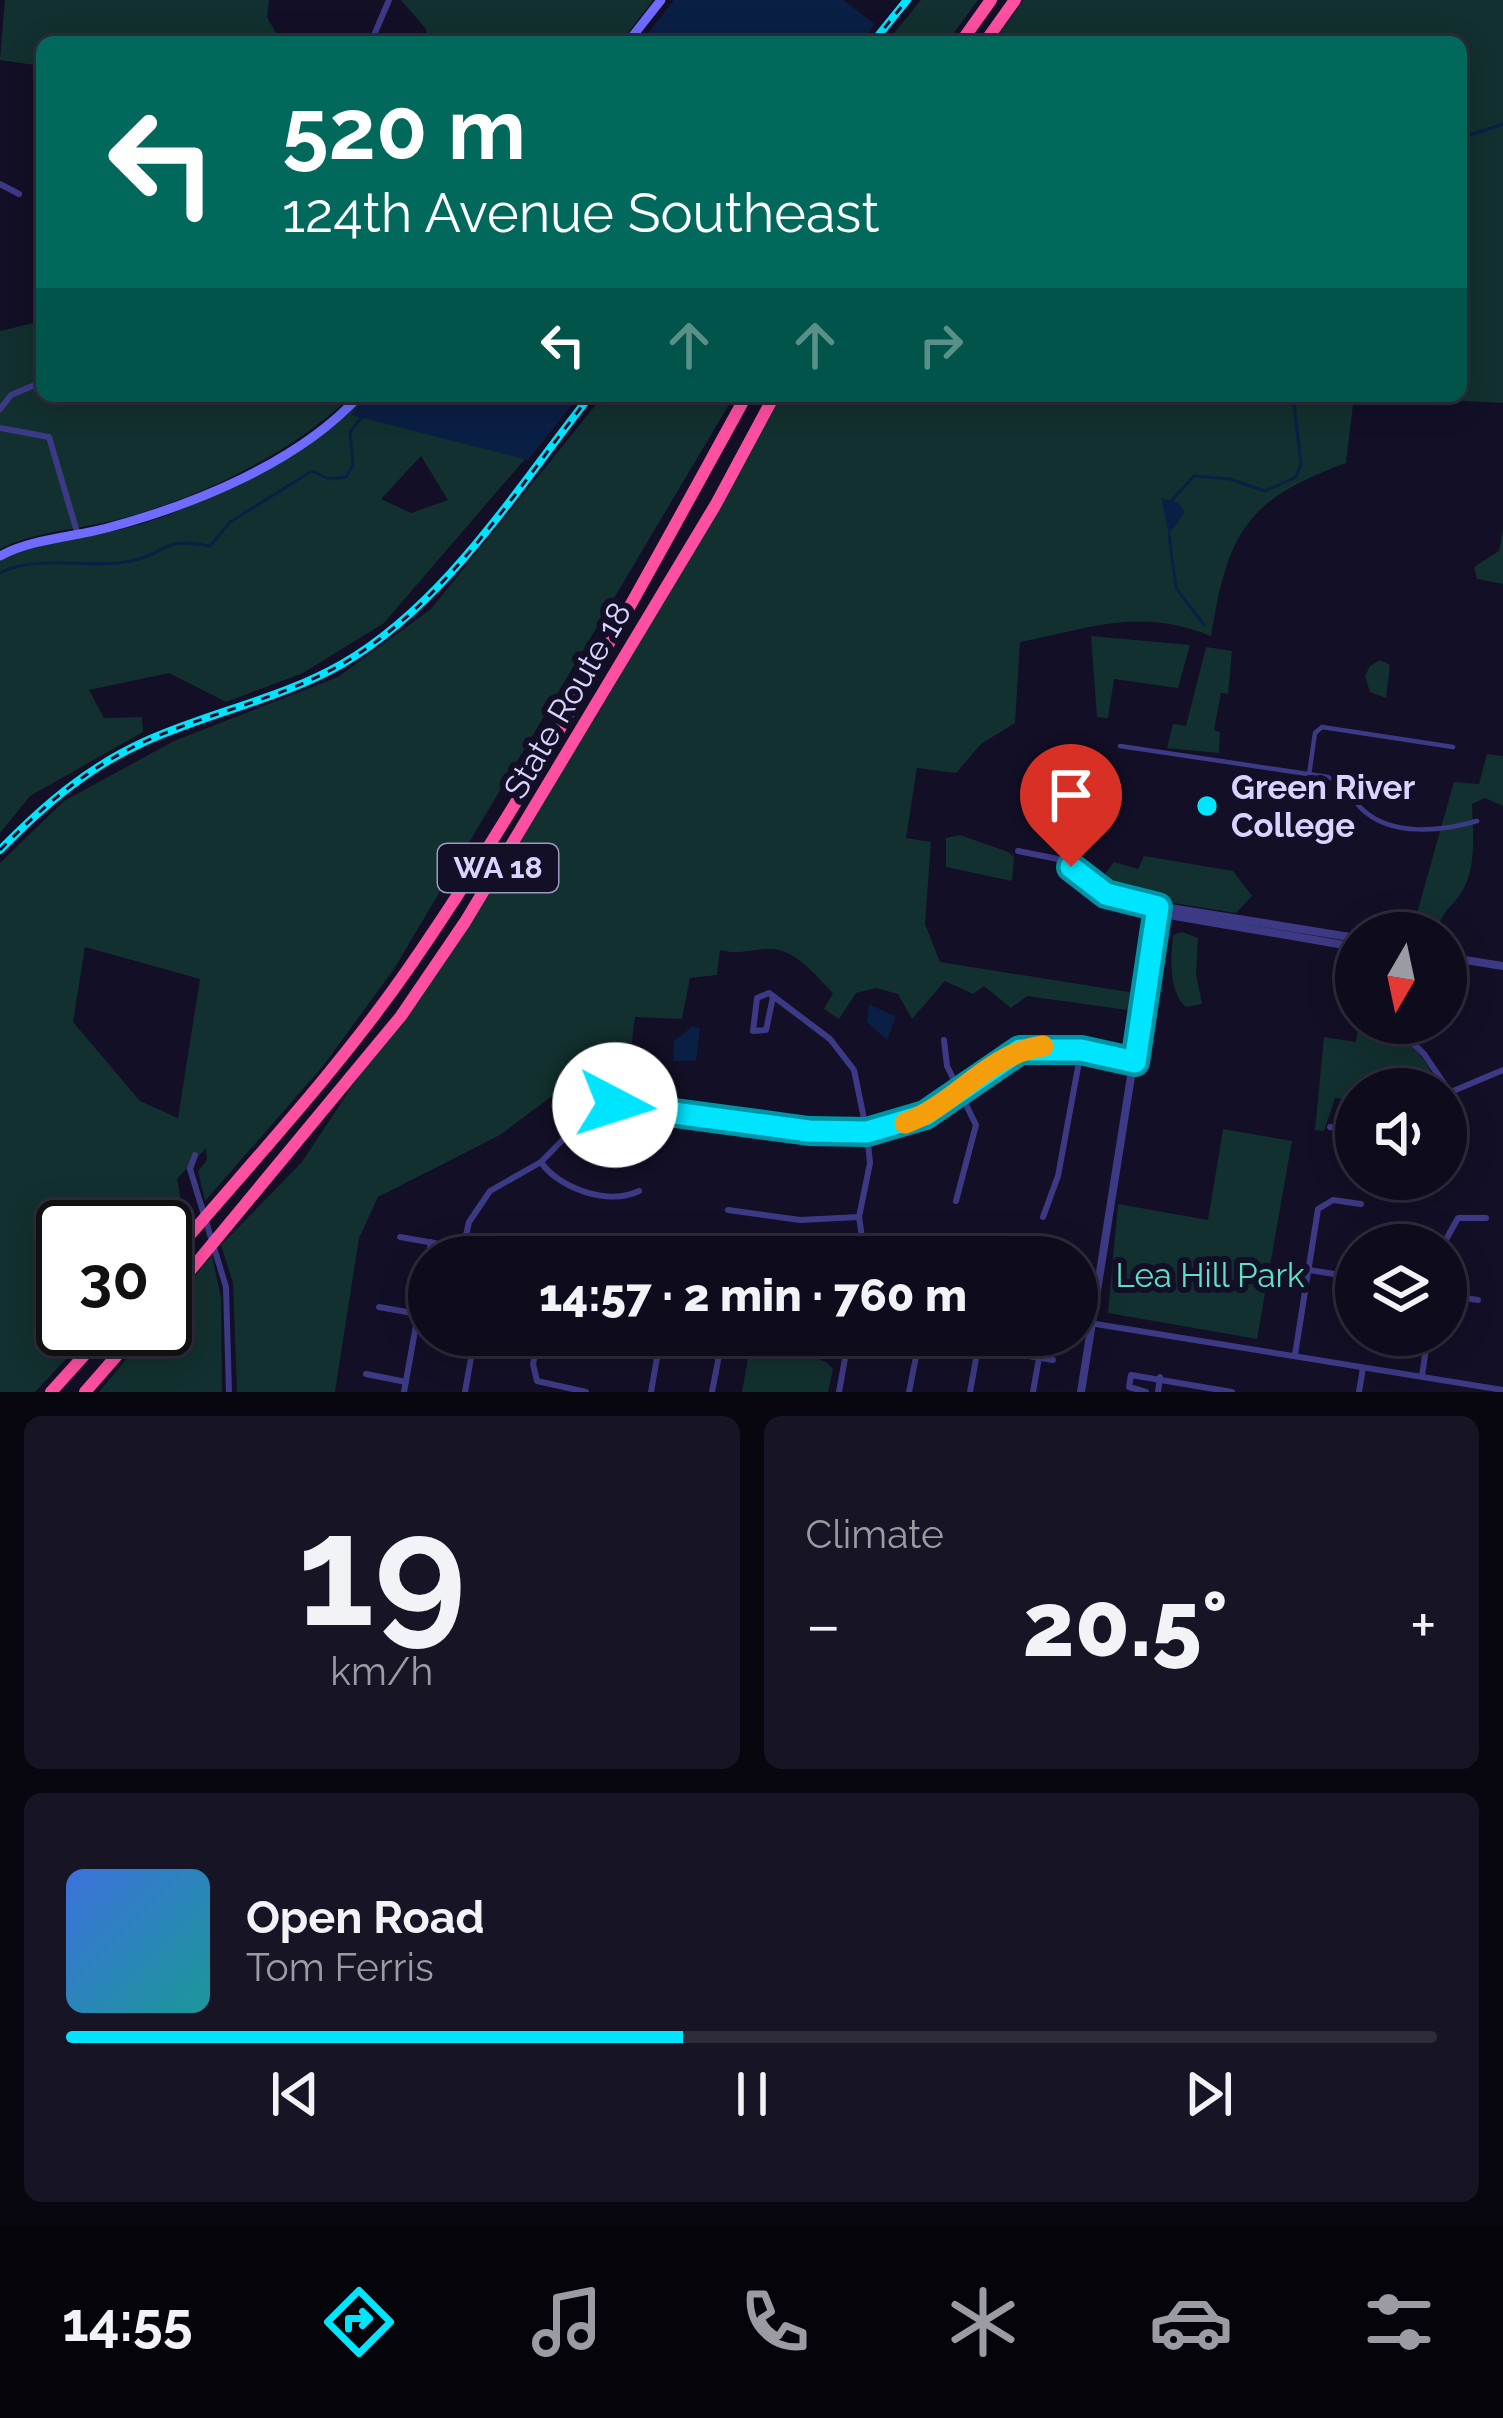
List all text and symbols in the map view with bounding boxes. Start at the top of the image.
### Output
text: 520 m [282,80,526,179]
icon: left [84,84,240,240]
text: 124th Avenue Southeast [282,181,880,245]
icon: left [530,312,596,378]
icon: ahead [656,312,722,378]
icon: ahead [782,312,848,378]
icon: right [908,312,974,378]
street label: State Route 18 [496,595,639,805]
pin [1020,744,1122,867]
icon: arrive [1038,762,1104,828]
place label: Green River College [1231,768,1415,845]
marker: Green River College [1194,793,1220,819]
road number: WA 18 [438,844,558,892]
north arrow [1335,912,1467,1044]
map controls [1335,912,1467,1356]
position arrow [552,1042,678,1168]
button: sound [1335,1068,1467,1200]
speed limit sign: 30 [36,1200,192,1356]
button: layers [1335,1224,1467,1356]
park label: Lea Hill Park [1116,1256,1305,1295]
text: 14:57 · 2 min · 760 m [539,1269,967,1322]
text: 19 [297,1478,466,1662]
text: Climate [806,1511,944,1557]
text: 20.5° [1023,1571,1228,1677]
text: − [806,1586,841,1663]
text: + [1410,1586,1437,1663]
text: km/h [330,1648,433,1694]
text: Open Road [246,1891,485,1944]
text: Tom Ferris [246,1944,434,1990]
icon: previous [262,2061,328,2127]
icon: pause [719,2061,785,2127]
icon: next [1176,2061,1242,2127]
icon: directions [317,2280,401,2364]
icon: music [525,2280,609,2364]
icon: phone [733,2280,817,2364]
icon: climate [941,2280,1025,2364]
icon: car [1149,2280,1233,2364]
icon: filters [1357,2280,1441,2364]
text: 14:55 [62,2290,193,2354]

